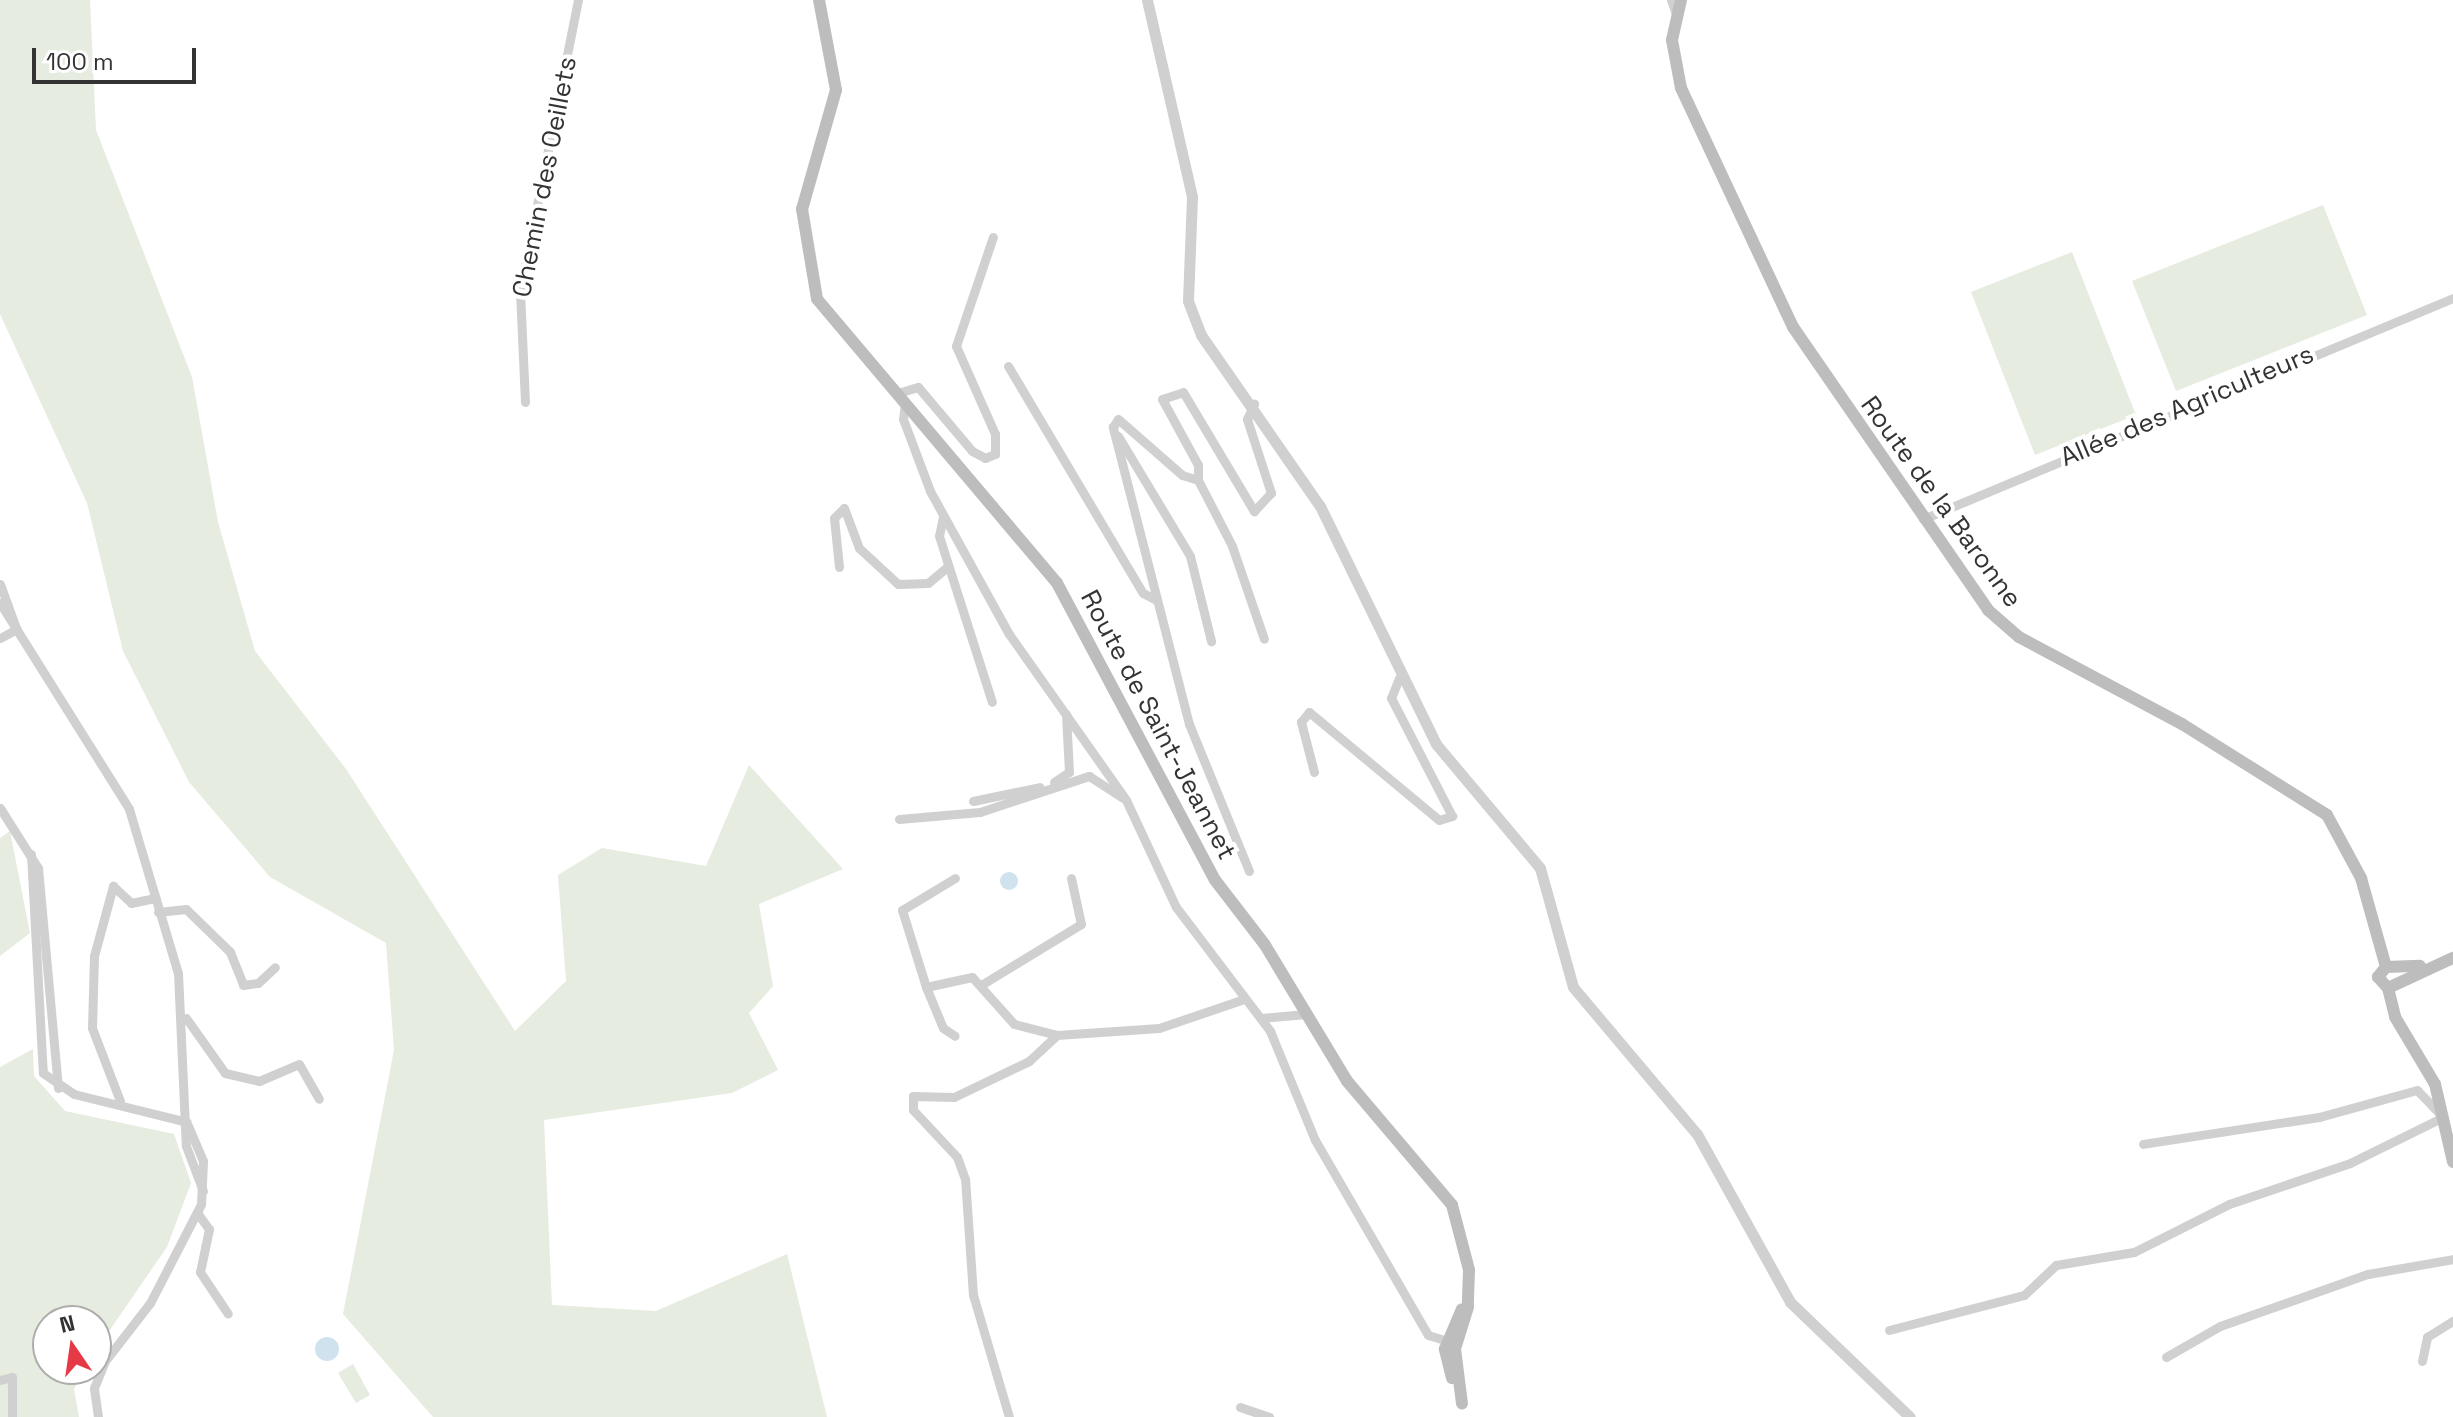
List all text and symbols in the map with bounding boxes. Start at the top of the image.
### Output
scale bar [36,32,200,82]
text: 100 m [46,46,114,77]
street label: Chemin des Oeillets [506,54,584,300]
street label: Allée des Agriculteurs [2056,338,2318,474]
street label: Route de la Baronne [1854,390,2028,614]
street label: Route de Saint-Jeannet [1074,585,1242,865]
north arrow [32,1305,112,1385]
text: N [57,1308,77,1339]

